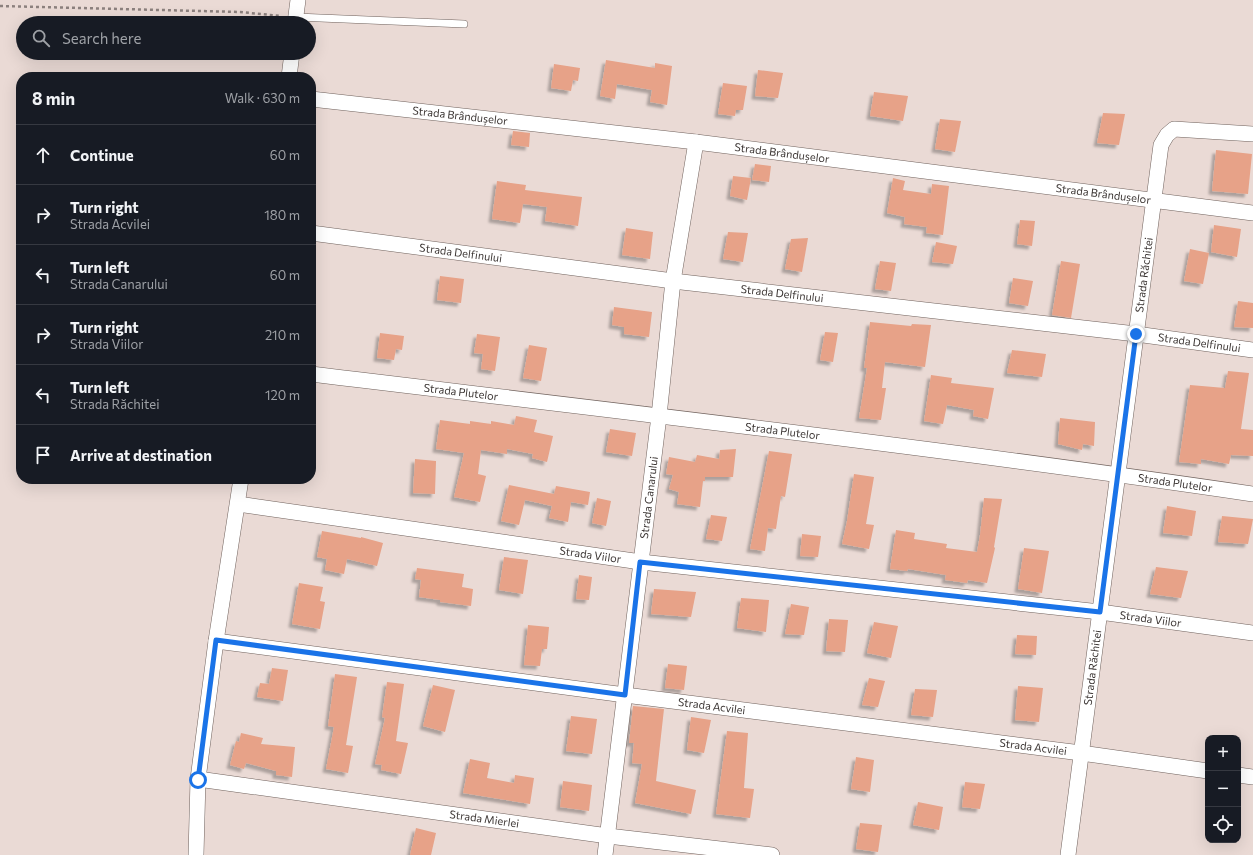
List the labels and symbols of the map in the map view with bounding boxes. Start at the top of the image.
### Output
street label: Strada Brândușelor [412,103,509,127]
street label: Strada Brândușelor [734,140,831,165]
street label: Strada Brândușelor [1055,181,1152,206]
street label: Strada Răchitei [1132,236,1155,313]
street label: Strada Delfinului [419,240,503,264]
street label: Strada Delfinului [740,282,824,304]
route end [1127,325,1145,343]
street label: Strada Delfinului [1157,330,1242,354]
street label: Strada Plutelor [423,381,500,403]
street label: Strada Plutelor [745,419,821,442]
street label: Strada Canarului [637,456,660,540]
street label: Strada Plutelor [1137,471,1214,494]
street label: Strada Viilor [559,543,623,565]
street label: Strada Viilor [1119,608,1183,629]
street label: Strada Răchitei [1081,629,1103,706]
street label: Strada Acvilei [677,695,746,716]
street label: Strada Acvilei [999,736,1068,757]
route start [189,771,207,789]
street label: Strada Mierlei [449,807,520,830]

